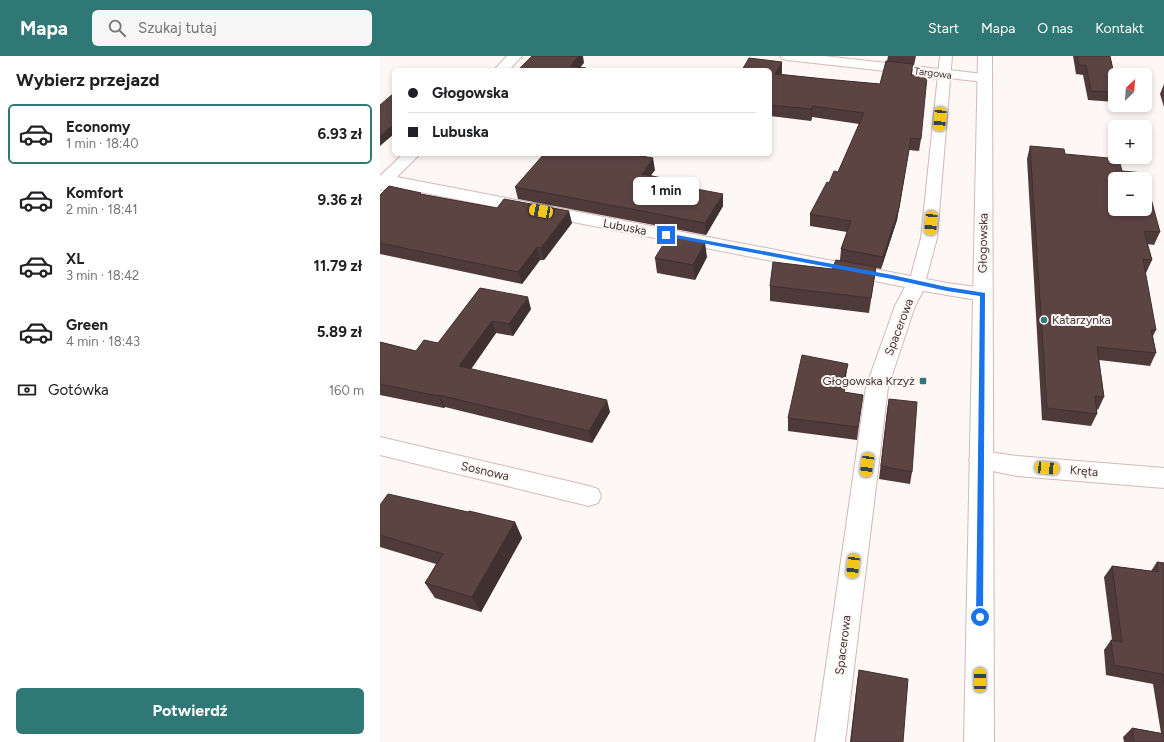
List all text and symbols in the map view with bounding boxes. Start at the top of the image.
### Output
search box [92,10,372,46]
text: Mapa [20,17,68,40]
icon: search [106,17,128,39]
text: Szukaj tutaj [138,19,217,37]
text: Start [928,20,959,37]
text: Mapa [981,20,1015,37]
text: O nas [1037,20,1073,37]
text: Kontakt [1095,20,1144,37]
street label: Targowa [913,64,953,82]
north arrow [1108,68,1152,112]
map controls [1108,68,1152,216]
text: Wybierz przejazd [16,69,159,91]
text: Głogowska [432,84,509,102]
car [933,107,947,131]
icon: car [18,116,54,152]
text: Economy [66,118,131,136]
button: + [1108,120,1152,164]
text: Lubuska [432,123,489,141]
text: 6.93 zł [318,125,362,143]
text: 1 min · 18:40 [66,136,139,151]
button: − [1108,172,1152,216]
callout: 1 min [633,177,699,205]
icon: car [18,182,54,218]
text: 1 min [651,183,681,198]
text: Komfort [66,184,123,202]
text: 9.36 zł [318,191,362,209]
text: 2 min · 18:41 [66,202,138,217]
car [528,203,554,219]
car [924,211,938,235]
street label: Głogowska [975,213,991,273]
street label: Lubuska [602,216,648,238]
route end [657,226,675,244]
icon: car [18,248,54,284]
text: XL [66,250,84,268]
text: 11.79 zł [314,257,362,275]
text: 3 min · 18:42 [66,268,139,283]
street label: Spacerowa [882,297,916,357]
place label: Katarzynka [1052,313,1111,327]
icon: car [18,314,54,350]
marker: Katarzynka [1039,315,1049,325]
text: Green [66,316,108,334]
text: 5.89 zł [317,323,362,341]
text: 4 min · 18:43 [66,334,140,349]
place label: Głogowska Krzyż [822,374,915,388]
marker: Głogowska Krzyż [918,376,928,386]
icon: cash [16,379,38,401]
text: Gotówka [48,381,109,399]
text: 160 m [329,383,364,398]
car [859,452,875,478]
street label: Sosnowa [460,459,510,483]
car [1035,461,1059,475]
street label: Kręta [1069,463,1099,479]
car [846,553,860,579]
route start [971,608,989,626]
street label: Spacerowa [832,614,854,676]
car [974,668,986,692]
button: Potwierdź [16,688,364,734]

